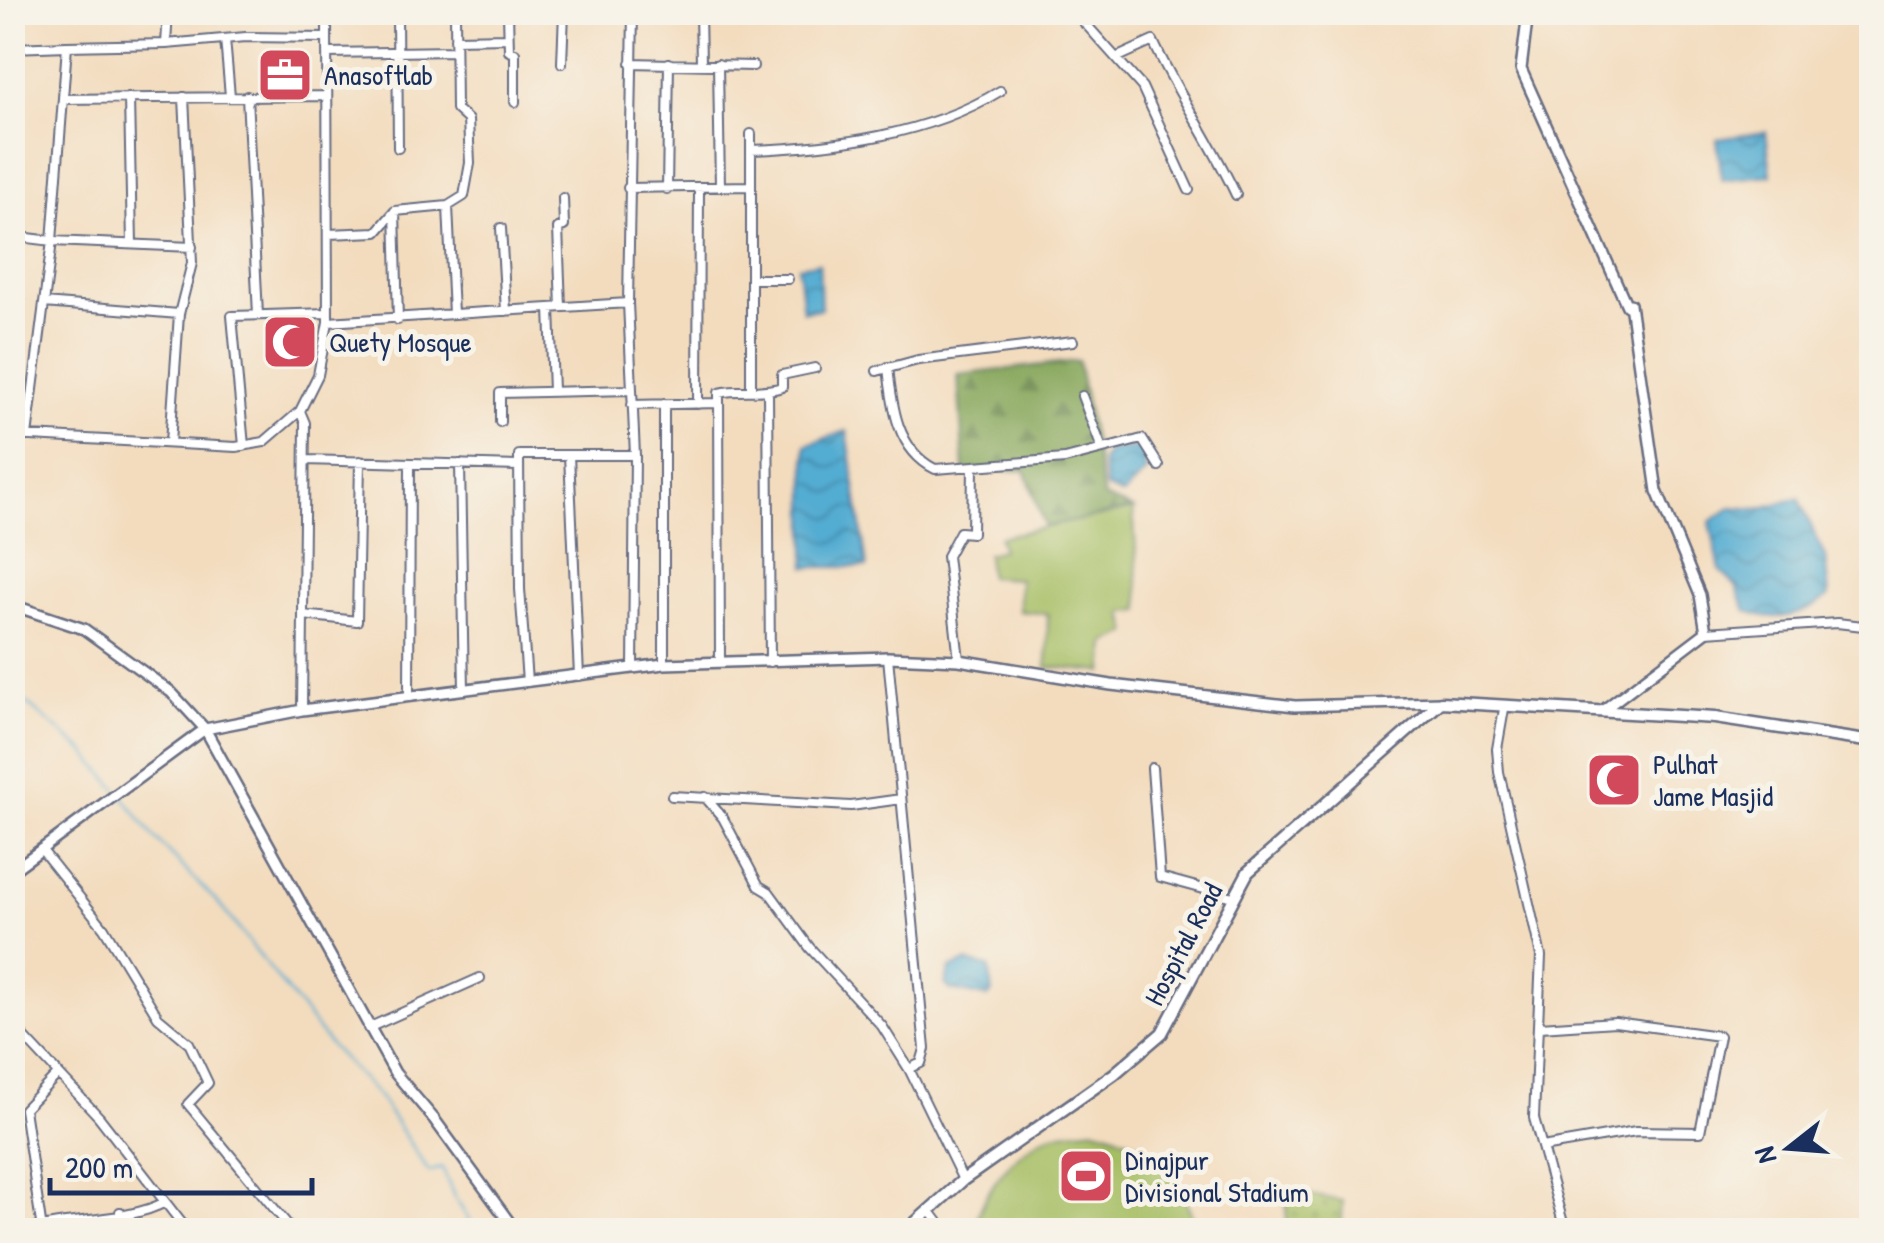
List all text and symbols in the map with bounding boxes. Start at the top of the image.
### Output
office icon: Anasoftlab [255,45,315,105]
place label: Anasoftlab [324,56,433,94]
mosque icon: Quety Mosque [260,312,320,372]
place label: Quety Mosque [329,323,472,361]
place label: Pulhat Jame Masjid [1653,745,1773,815]
mosque icon: Pulhat Jame Masjid [1584,750,1644,810]
street label: Hospital Road [1135,876,1231,1012]
north arrow [1739,1098,1839,1198]
scale bar [50,1133,312,1195]
place label: Dinajpur Divisional Stadium [1125,1141,1309,1211]
text: N [1745,1143,1785,1168]
sports icon: Dinajpur Divisional Stadium [1056,1146,1116,1206]
text: 200 m [65,1147,133,1187]

